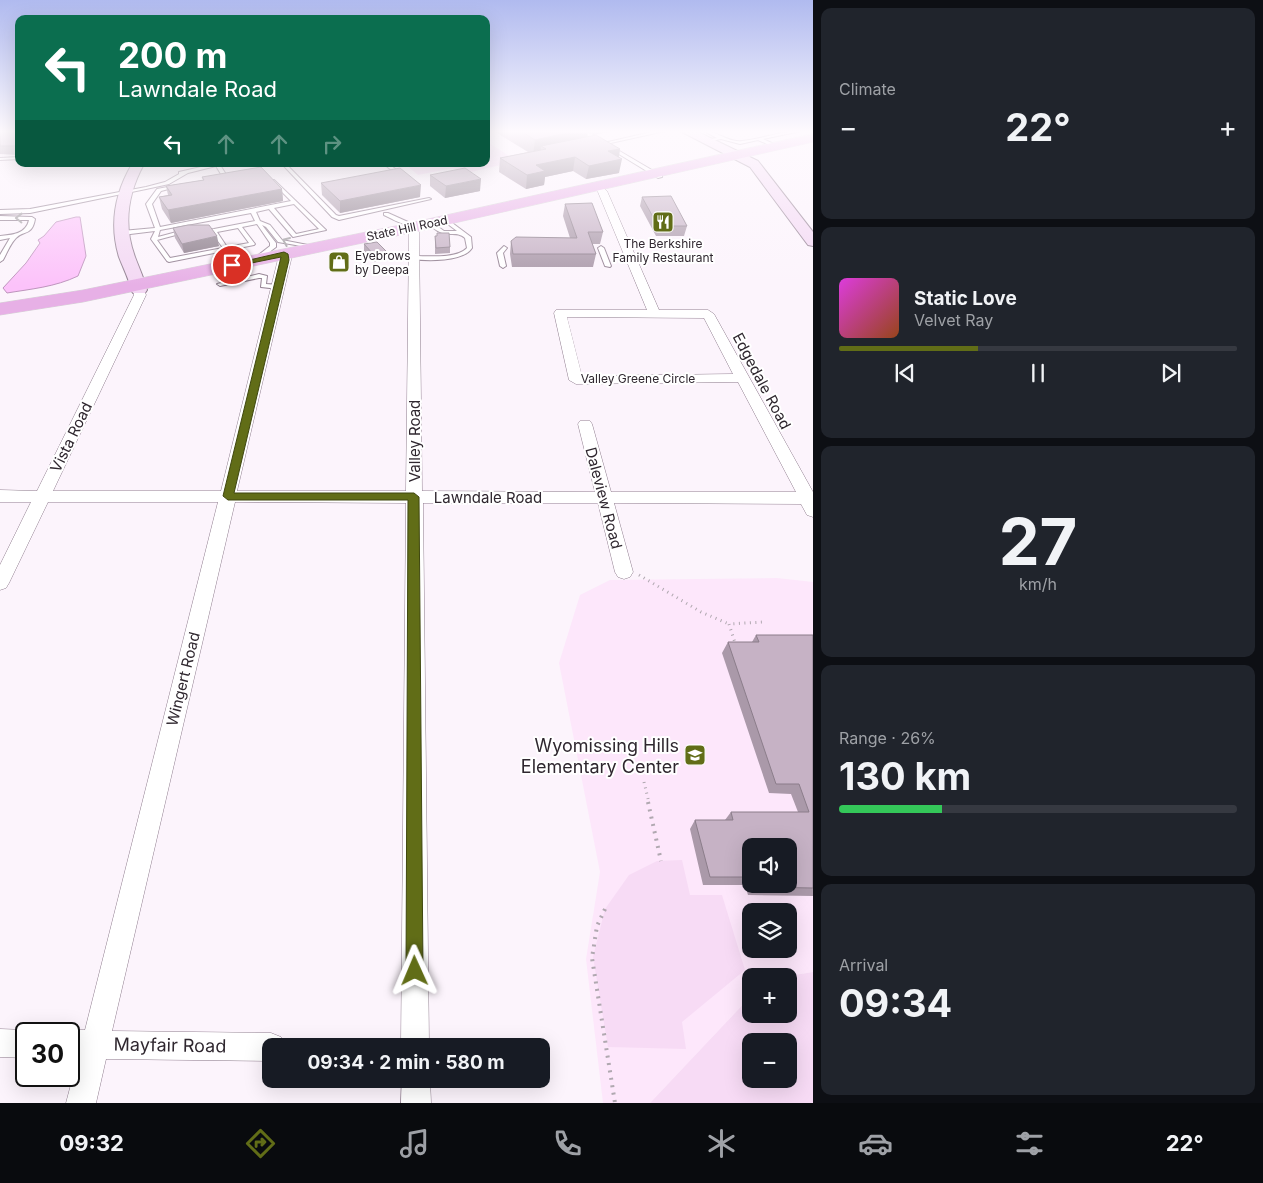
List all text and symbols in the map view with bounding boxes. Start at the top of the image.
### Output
text: 200 m [118,34,227,76]
icon: left [35,35,100,100]
text: Lawndale Road [118,76,277,102]
text: Climate [839,79,896,99]
text: 22° [1005,104,1071,150]
text: − [839,110,858,144]
text: + [1218,110,1237,144]
icon: left [159,130,187,158]
icon: ahead [212,130,240,158]
icon: ahead [265,130,293,158]
icon: right [318,130,346,158]
restaurant icon: The Berkshire Family Restaurant [651,210,675,234]
street label: State Hill Road [365,212,449,244]
one-way arrow [15,213,22,223]
place label: The Berkshire Family Restaurant [613,236,714,265]
one-way arrow [282,237,290,247]
pin [211,244,253,286]
place label: Eyebrows by Deepa [355,248,411,277]
shop icon: Eyebrows by Deepa [327,250,351,274]
icon: arrive [218,251,246,279]
text: Static Love [914,287,1017,310]
text: Velvet Ray [914,310,993,330]
street label: Edgedale Road [729,330,795,432]
icon: previous [891,359,919,387]
icon: pause [1024,359,1052,387]
icon: next [1157,359,1185,387]
street label: Valley Greene Circle [581,371,695,386]
street label: Vista Road [46,399,96,475]
street label: Valley Road [405,400,424,482]
street label: Daleview Road [581,445,627,551]
street label: Lawndale Road [434,488,542,507]
text: 27 [999,502,1077,581]
text: km/h [1019,574,1057,594]
street label: Wingert Road [162,630,204,728]
text: Range · 26% [839,728,936,748]
place label: Wyomissing Hills Elementary Center [521,735,679,777]
school or university icon: Wyomissing Hills Elementary Center [683,743,707,767]
text: 130 km [839,753,971,799]
map controls [742,838,797,1088]
button: sound [742,838,797,893]
button: layers [742,903,797,958]
position arrow [388,944,440,996]
text: Arrival [839,955,888,975]
button: + [742,968,797,1023]
text: 09:34 [839,980,952,1026]
speed limit sign: 30 [15,1022,80,1087]
button: − [742,1033,797,1088]
street label: Mayfair Road [114,1034,226,1056]
text: 09:34 · 2 min · 580 m [307,1051,505,1074]
icon: directions [243,1126,278,1161]
icon: music [397,1126,432,1161]
icon: phone [550,1126,585,1161]
icon: climate [704,1126,739,1161]
icon: car [858,1126,893,1161]
icon: filters [1012,1126,1047,1161]
text: 09:32 [59,1130,124,1156]
text: 22° [1166,1130,1204,1156]

